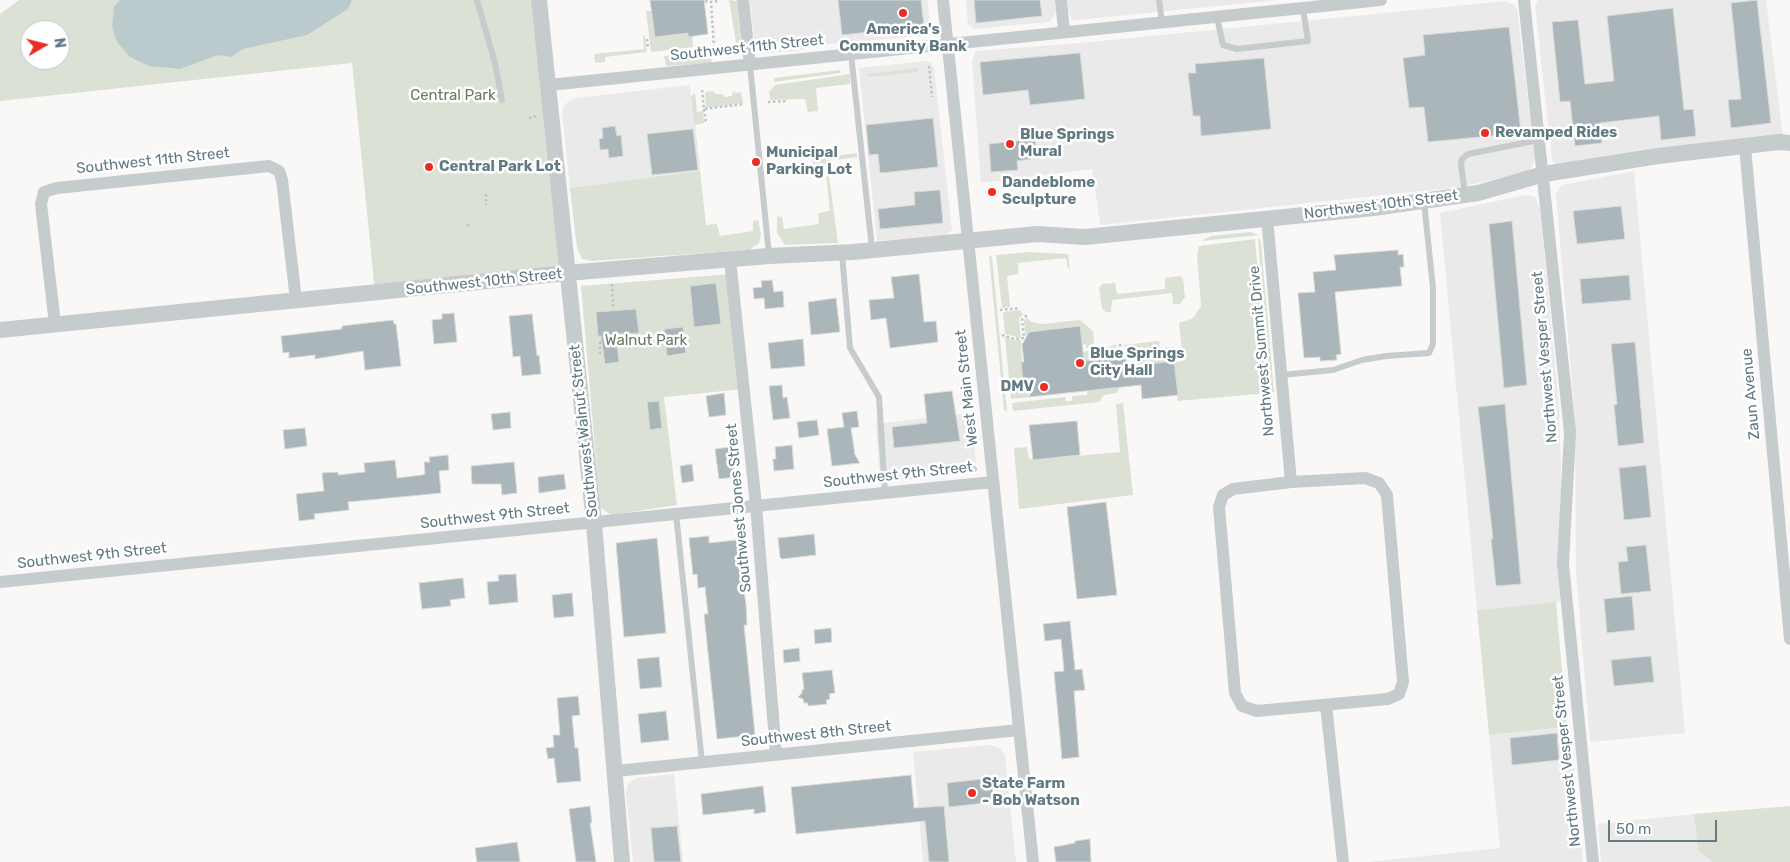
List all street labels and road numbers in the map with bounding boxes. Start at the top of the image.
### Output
street label: Southwest 11th Street [669,31,825,65]
street label: Southwest 11th Street [75,144,231,178]
street label: Northwest 10th Street [1303,187,1459,223]
street label: Southwest 10th Street [405,265,563,299]
street label: Northwest Summit Drive [1246,265,1278,437]
street label: Northwest Vesper Street [1529,270,1561,444]
street label: West Main Street [952,329,982,447]
street label: Southwest Walnut Street [566,344,602,518]
street label: Zaun Avenue [1738,348,1764,440]
street label: Southwest Jones Street [723,423,755,593]
street label: Southwest 9th Street [822,458,974,492]
street label: Southwest 9th Street [419,499,571,533]
street label: Southwest 9th Street [16,539,168,573]
street label: Northwest Vesper Street [1549,674,1585,848]
street label: Southwest 8th Street [740,717,892,751]

